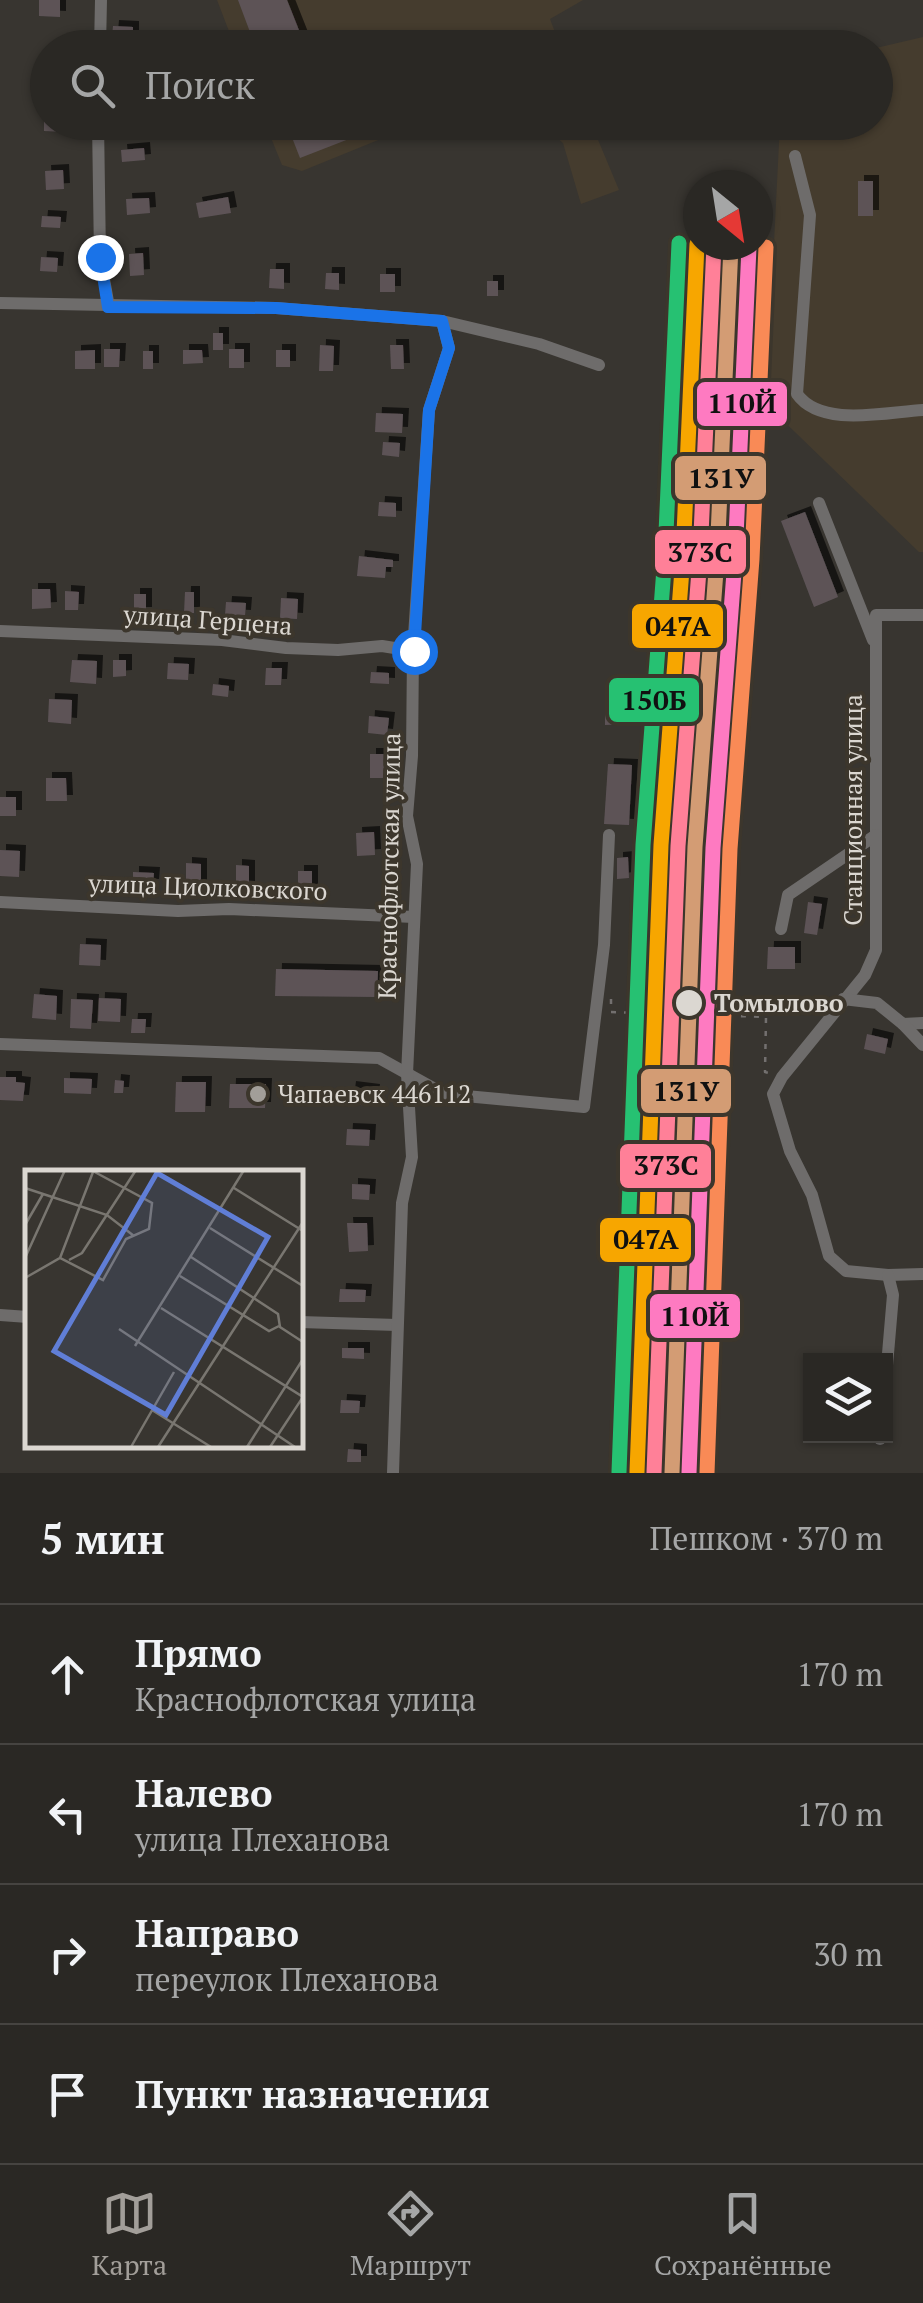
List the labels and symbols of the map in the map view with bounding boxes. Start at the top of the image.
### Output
north arrow [683,170,773,260]
route end [78,235,124,281]
line badge: 110Й [695,380,789,428]
text: 110Й [707,384,777,421]
line badge: 131У [673,454,768,502]
text: 131У [688,459,755,496]
line badge: 373C [653,528,748,576]
text: 373C [667,533,733,570]
street label: улица Герцена [122,597,294,642]
line badge: 047А [630,602,725,650]
text: 047А [645,607,711,644]
route start [392,629,438,675]
line badge: 150Б [607,676,701,724]
text: 150Б [621,681,687,718]
street label: Станционная улица [836,694,869,926]
street label: Краснофлотская улица [370,732,407,1000]
street label: улица Циолковского [87,866,328,907]
place label: Томылово [714,986,844,1019]
marker: Томылово [673,987,705,1019]
line badge: 131У [639,1067,733,1115]
text: 131У [653,1072,720,1109]
place label: Чапаевск 446112 [278,1077,471,1110]
marker: Чапаевск 446112 [247,1083,269,1105]
line badge: 373C [618,1142,713,1190]
text: 373C [633,1146,699,1183]
inset map [25,1170,302,1448]
line badge: 047А [598,1216,693,1264]
text: 047А [613,1220,679,1257]
line badge: 110Й [648,1292,742,1340]
text: 110Й [660,1297,730,1334]

